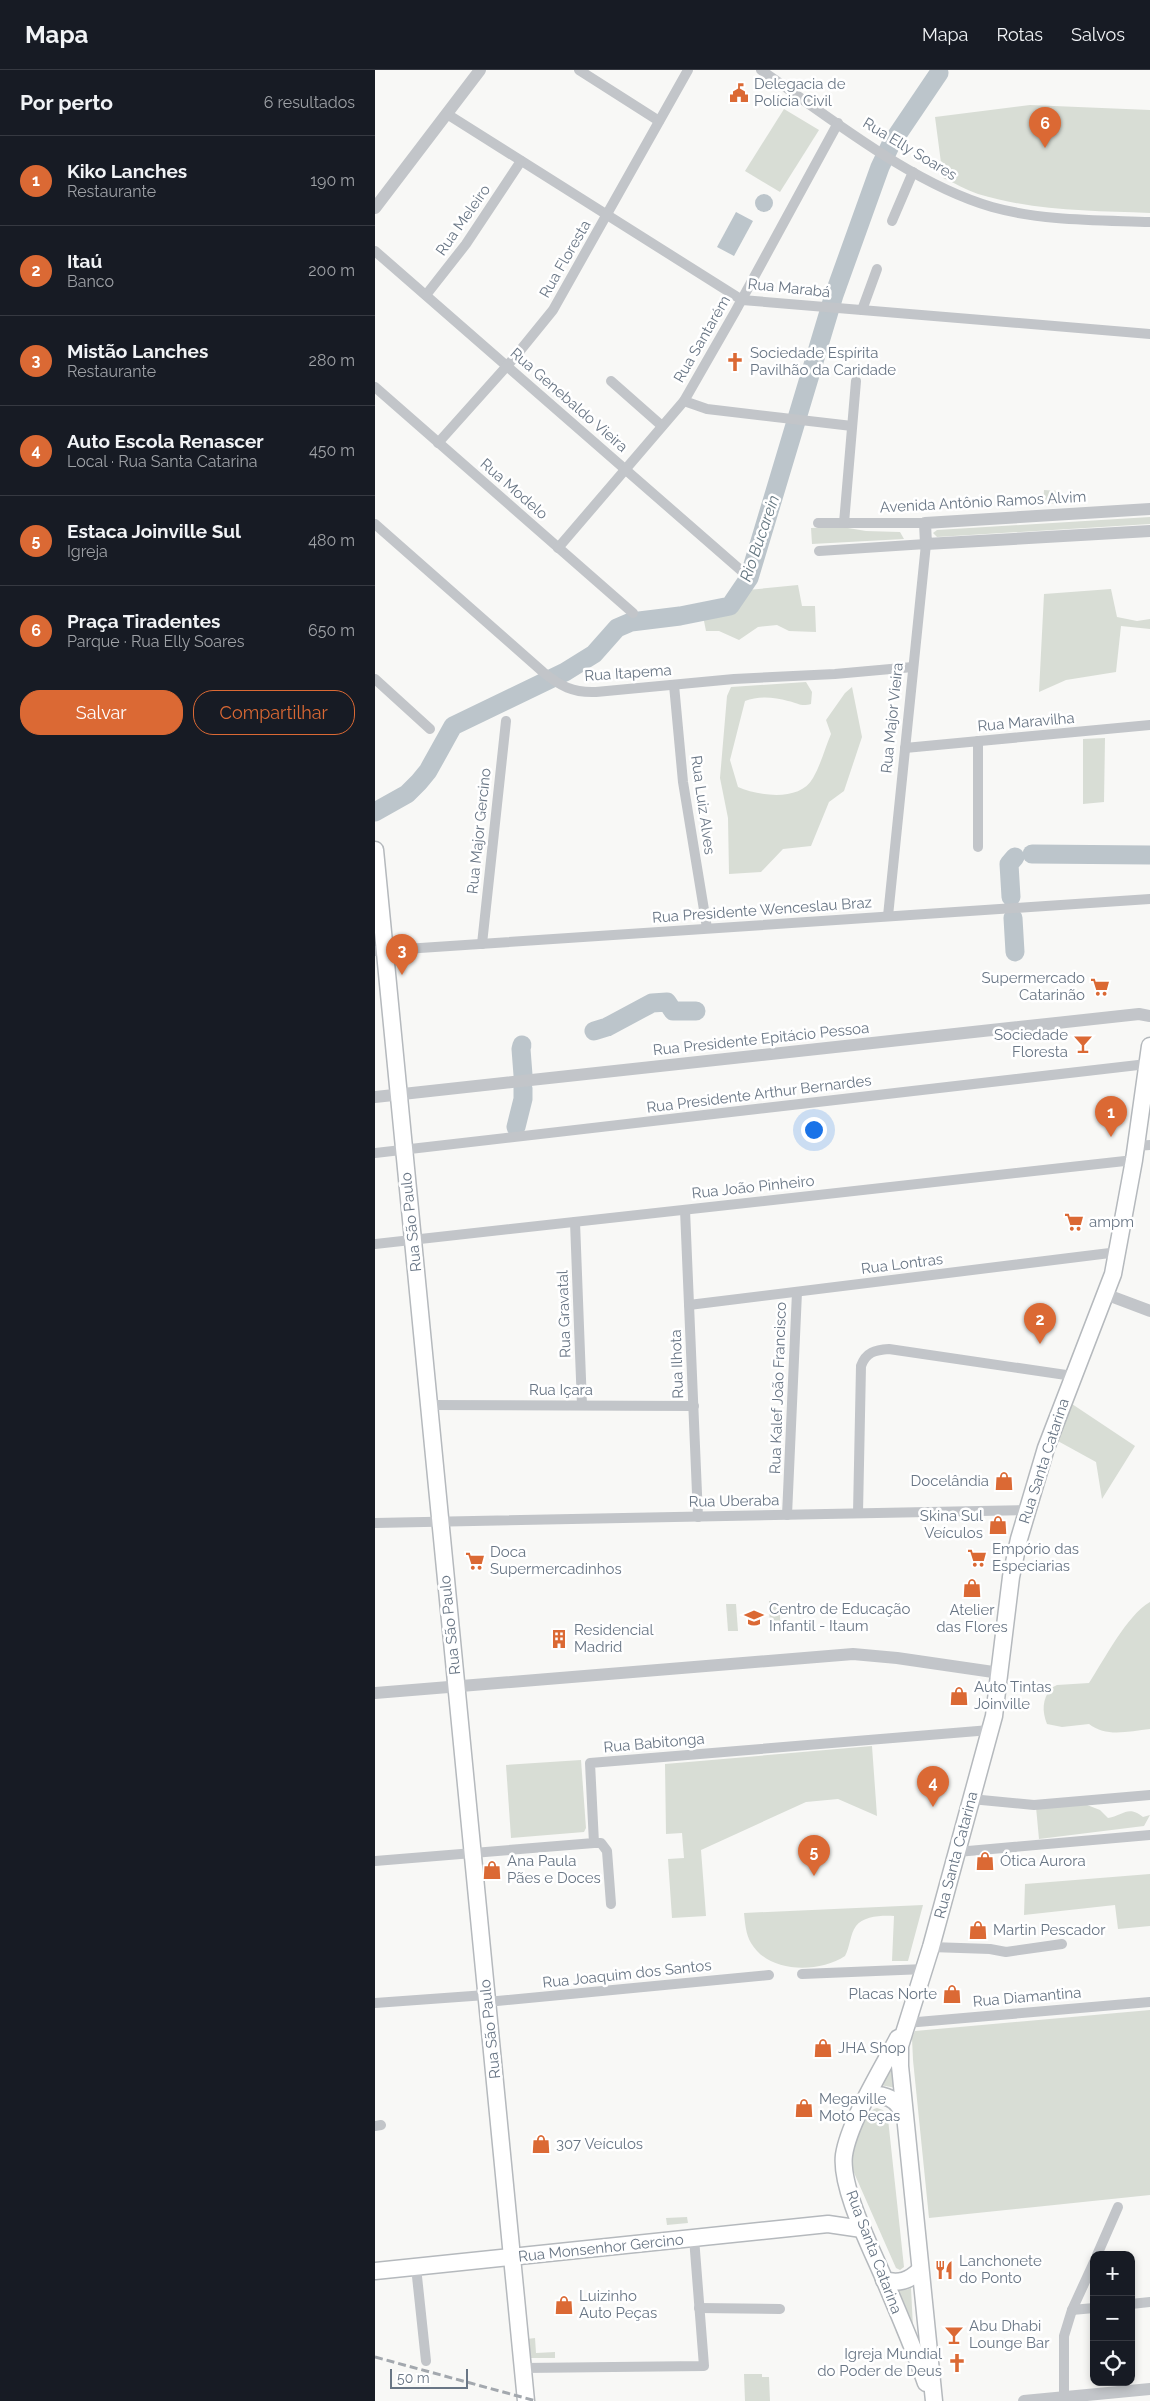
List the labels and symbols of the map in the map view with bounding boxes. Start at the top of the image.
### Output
place label: Delegacia de Polícia Civil [754,75,846,110]
public building icon: Delegacia de Polícia Civil [728,82,750,104]
pin: 6 [1029,107,1061,148]
street label: Rua Elly Soares [860,114,960,184]
street label: Rua Meleiro [432,181,494,259]
street label: Rua Floresta [536,217,594,301]
street label: Rua Marabá [747,275,831,301]
street label: Rua Santarém [670,292,734,386]
street label: Rua Genebaldo Vieira [507,344,631,456]
place label: Sociedade Espírita Pavilhão da Caridade [750,344,896,379]
church icon: Sociedade Espírita Pavilhão da Caridade [724,351,746,373]
street label: Rua Modelo [477,455,552,523]
street label: Avenida Antônio Ramos Alvim [879,488,1087,516]
water label: Rio Bucarein [736,492,783,584]
street label: Rua Itapema [584,661,672,685]
street label: Rua Major Vieira [877,662,907,774]
street label: Rua Maravilha [977,709,1075,735]
street label: Rua Luiz Alves [687,754,719,856]
street label: Rua Major Gercino [463,767,495,895]
street label: Rua Presidente Wenceslau Braz [651,893,873,927]
pin: 3 [386,934,418,975]
place label: Supermercado Catarinão [981,969,1085,1004]
supermarket icon: Supermercado Catarinão [1089,976,1111,998]
street label: Rua Presidente Epitácio Pessoa [652,1019,870,1059]
place label: Sociedade Floresta [994,1026,1068,1061]
bar icon: Sociedade Floresta [1072,1033,1094,1055]
street label: Rua Presidente Arthur Bernardes [646,1071,872,1117]
pin: 1 [1095,1096,1127,1137]
your location [801,1117,827,1143]
street label: Rua São Paulo [397,1171,425,1273]
street label: Rua João Pinheiro [691,1172,815,1202]
supermarket icon: ampm [1063,1211,1085,1233]
place label: ampm [1089,1213,1134,1231]
street label: Rua Lontras [860,1250,944,1278]
street label: Rua Gravatal [553,1269,575,1358]
street label: Rua Kalef João Francisco [766,1301,790,1474]
pin: 2 [1024,1303,1056,1344]
street label: Rua Ilhota [667,1329,687,1399]
street label: Rua Içara [529,1381,593,1399]
street label: Rua Santa Catarina [1015,1396,1073,1526]
shop icon: Docelândia [993,1470,1015,1492]
place label: Docelândia [911,1472,989,1490]
street label: Rua Uberaba [688,1491,780,1511]
place label: Skina Sul Veículos [920,1507,984,1542]
shop icon: Skina Sul Veículos [987,1514,1009,1536]
place label: Empório das Especiarias [992,1540,1079,1575]
place label: Doca Supermercadinhos [490,1543,622,1578]
supermarket icon: Empório das Especiarias [966,1547,988,1569]
supermarket icon: Doca Supermercadinhos [464,1550,486,1572]
street label: Rua São Paulo [436,1574,464,1676]
shop icon: Atelier das Flores [961,1577,983,1599]
place label: Centro de Educação Infantil - Itaum [769,1600,910,1635]
place label: Atelier das Flores [936,1601,1008,1636]
school or university icon: Centro de Educação Infantil - Itaum [743,1607,765,1629]
place label: Residencial Madrid [574,1621,654,1656]
building icon: Residencial Madrid [548,1628,570,1650]
place label: Auto Tintas Joinville [974,1678,1052,1713]
shop icon: Auto Tintas Joinville [948,1685,970,1707]
street label: Rua Babitonga [603,1730,705,1756]
pin: 4 [917,1766,949,1807]
street label: Rua Santa Catarina [930,1790,982,1920]
pin: 5 [798,1835,830,1876]
shop icon: Ótica Aurora [974,1850,996,1872]
place label: Ana Paula Pães e Doces [507,1852,601,1887]
place label: Ótica Aurora [1000,1852,1086,1870]
shop icon: Ana Paula Pães e Doces [481,1859,503,1881]
shop icon: Martin Pescador [967,1919,989,1941]
place label: Martin Pescador [993,1921,1106,1939]
street label: Rua Joaquim dos Santos [542,1956,712,1992]
street label: Rua São Paulo [476,1978,504,2080]
shop icon: Placas Norte [941,1983,963,2005]
street label: Rua Diamantina [972,1983,1082,2011]
place label: Placas Norte [849,1985,937,2003]
shop icon: JHA Shop [812,2037,834,2059]
place label: JHA Shop [838,2039,906,2057]
place label: Megaville Moto Peças [819,2090,900,2125]
shop icon: Megaville Moto Peças [793,2097,815,2119]
shop icon: 307 Veículos [530,2133,552,2155]
place label: 307 Veículos [556,2135,643,2153]
street label: Rua Santa Catarina [842,2188,906,2316]
street label: Rua Monsenhor Gercino [517,2230,685,2266]
place label: Lanchonete do Ponto [959,2252,1042,2287]
restaurant icon: Lanchonete do Ponto [933,2259,955,2281]
place label: Luizinho Auto Peças [579,2287,657,2322]
shop icon: Luizinho Auto Peças [553,2294,575,2316]
place label: Abu Dhabi Lounge Bar [969,2317,1050,2352]
bar icon: Abu Dhabi Lounge Bar [943,2324,965,2346]
place label: Igreja Mundial do Poder de Deus [817,2345,943,2380]
church icon: Igreja Mundial do Poder de Deus [946,2352,968,2374]
scale bar [390,2366,467,2389]

